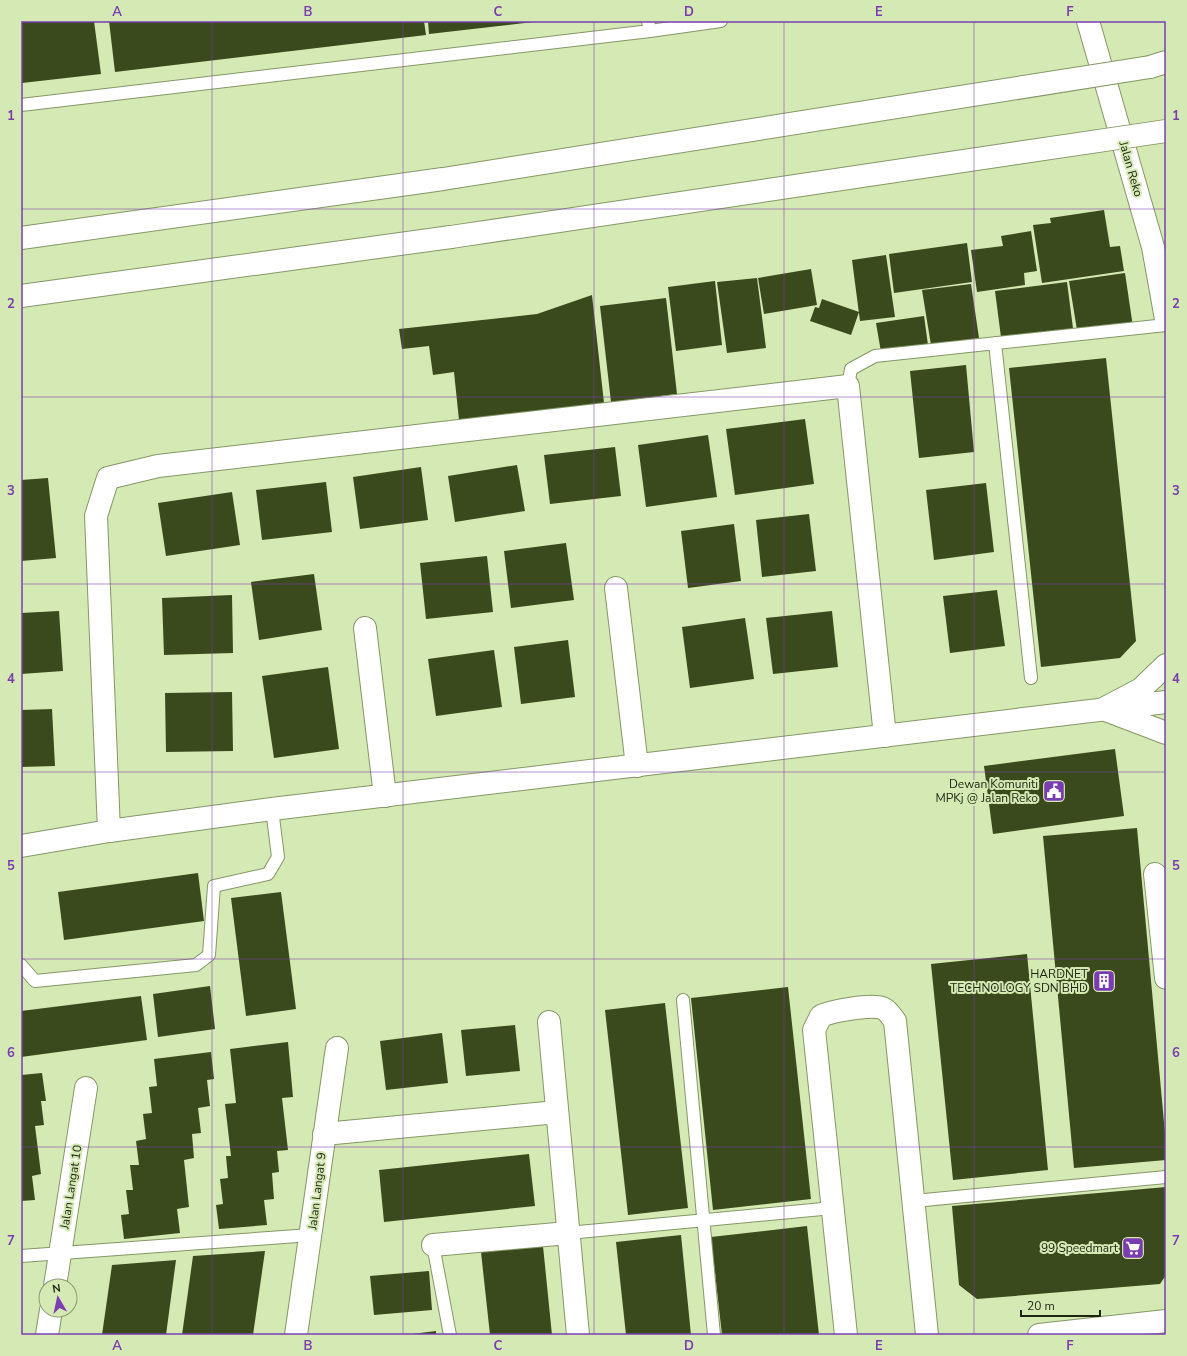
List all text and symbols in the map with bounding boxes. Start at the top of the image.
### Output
text: A [112,3,122,21]
text: B [304,3,313,21]
text: C [494,3,503,21]
text: D [684,3,694,21]
text: E [875,3,883,21]
text: F [1066,3,1074,21]
text: 1 [7,107,15,125]
text: 1 [1172,107,1180,125]
street label: Jalan Reko [1115,139,1147,199]
text: 2 [7,295,15,313]
text: 2 [1172,295,1180,313]
text: 3 [7,482,15,500]
text: 3 [1172,482,1180,500]
text: 4 [7,670,15,688]
text: 4 [1172,670,1180,688]
place label: Dewan Komuniti MPKj @ Jalan Reko [935,776,1038,806]
public building icon: Dewan Komuniti MPKj @ Jalan Reko [1041,778,1067,804]
text: 5 [7,857,15,875]
text: 5 [1172,857,1180,875]
place label: HARDNET TECHNOLOGY SDN BHD [950,966,1089,996]
building icon: HARDNET TECHNOLOGY SDN BHD [1091,968,1117,994]
text: 6 [7,1044,15,1062]
text: 6 [1172,1044,1180,1062]
street label: Jalan Langat 10 [56,1144,86,1231]
street label: Jalan Langat 9 [304,1151,330,1231]
text: 7 [7,1232,15,1250]
text: 7 [1172,1232,1180,1250]
supermarket icon: 99 Speedmart [1120,1235,1146,1261]
place label: 99 Speedmart [1041,1240,1119,1256]
north arrow [38,1278,78,1318]
text: N [51,1281,62,1297]
scale bar [1021,1292,1100,1318]
text: 20 m [1027,1298,1055,1314]
text: A [112,1337,122,1355]
text: B [304,1337,313,1355]
text: C [494,1337,503,1355]
text: D [684,1337,694,1355]
text: E [875,1337,883,1355]
text: F [1066,1337,1074,1355]

